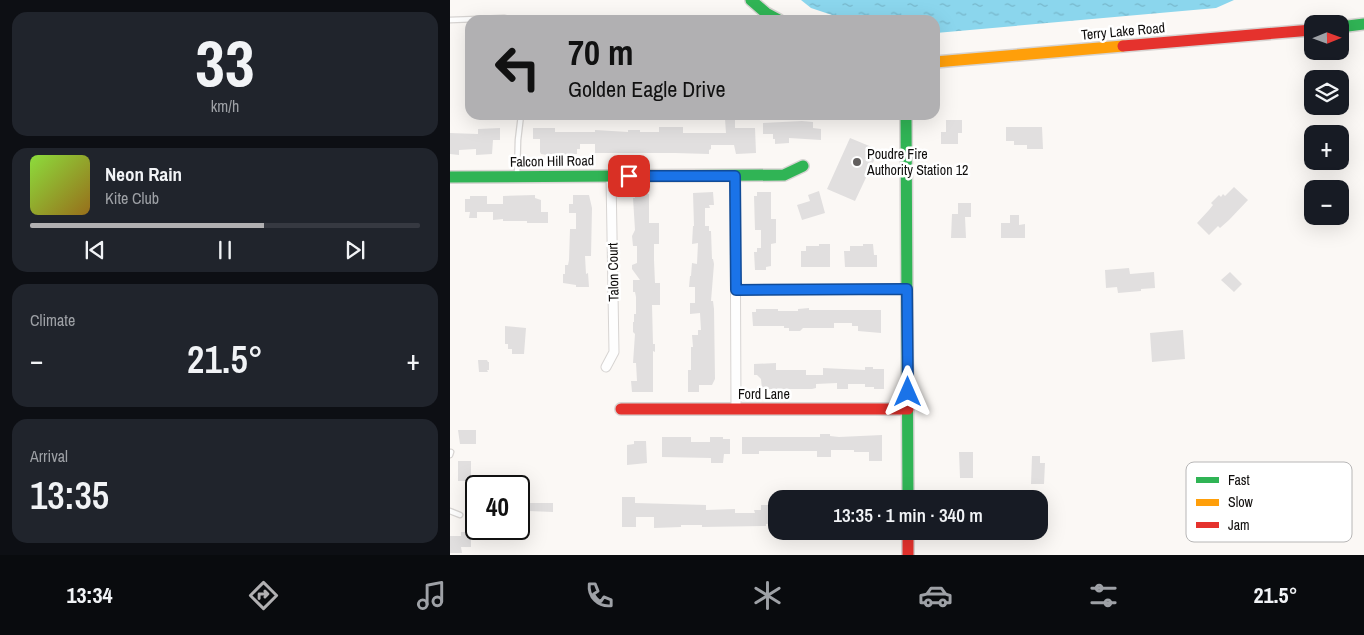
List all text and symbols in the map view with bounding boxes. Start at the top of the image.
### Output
north arrow [1304,15,1349,60]
map controls [1304,15,1349,225]
street label: Terry Lake Road [1080,18,1166,44]
text: 33 [195,19,255,106]
text: 70 m [568,29,633,76]
icon: left [485,35,550,100]
button: layers [1304,70,1349,115]
text: Golden Eagle Drive [568,74,725,104]
text: km/h [211,95,239,117]
button: + [1304,125,1349,170]
place label: Poudre Fire Authority Station 12 [866,145,969,179]
street label: Falcon Hill Road [510,151,594,171]
pin [608,155,650,197]
marker: Poudre Fire Authority Station 12 [851,156,863,168]
text: Neon Rain [105,161,182,187]
icon: arrive [615,162,643,190]
button: − [1304,180,1349,225]
text: Kite Club [105,187,159,209]
icon: previous [81,236,109,264]
icon: pause [211,236,239,264]
icon: next [341,236,369,264]
street label: Talon Court [603,242,623,302]
text: Climate [30,309,75,331]
text: 21.5° [187,334,263,385]
text: − [30,341,43,379]
text: + [407,341,420,379]
position arrow [881,365,933,417]
street label: Ford Lane [738,385,790,403]
text: Arrival [30,445,68,467]
legend [1186,462,1352,542]
text: 13:35 [30,470,109,521]
text: Fast [1228,471,1250,489]
speed limit sign: 40 [465,475,530,540]
text: Slow [1228,493,1254,511]
text: 13:35 · 1 min · 340 m [833,502,983,528]
text: Jam [1228,516,1250,534]
icon: directions [246,578,281,613]
icon: music [414,578,449,613]
icon: phone [582,578,617,613]
icon: climate [750,578,785,613]
icon: car [918,578,953,613]
icon: filters [1086,578,1121,613]
text: 13:34 [66,580,113,610]
text: 21.5° [1254,580,1297,610]

